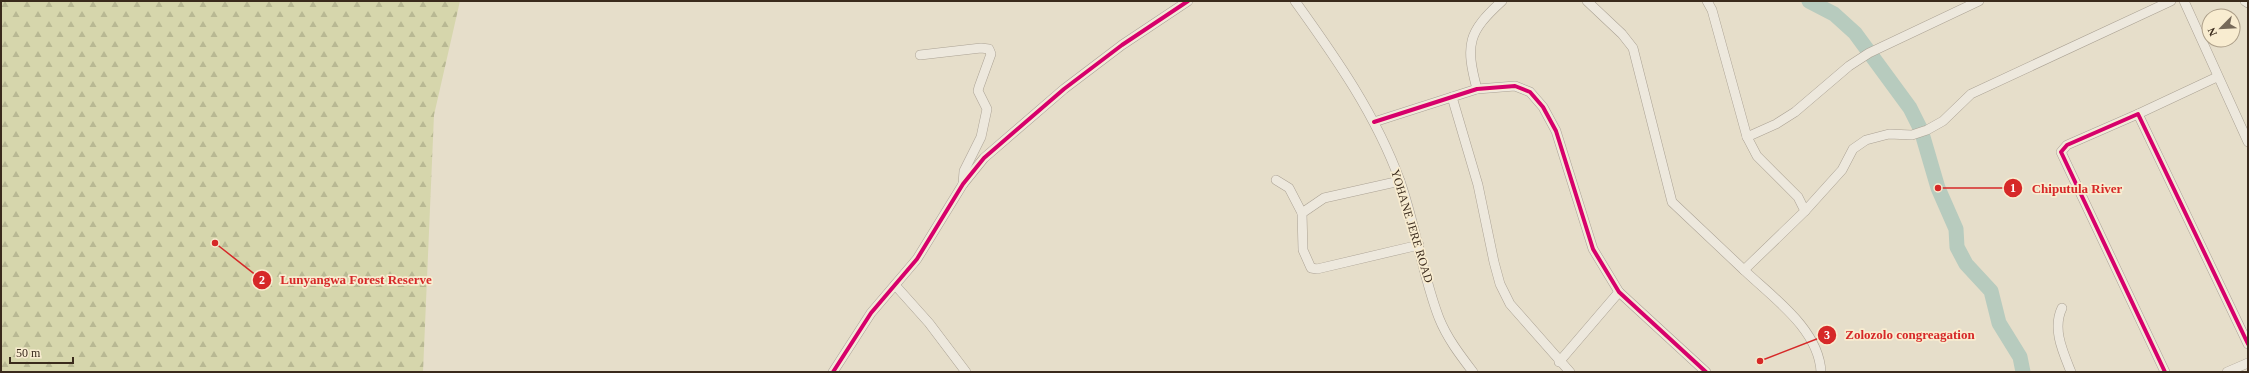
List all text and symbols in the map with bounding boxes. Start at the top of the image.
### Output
north arrow [2201,8,2241,48]
text: N [2205,26,2219,38]
street label: YOHANE JERE ROAD [1388,168,1436,285]
callout: Chiputula River [2003,176,2130,201]
text: 1 [2010,181,2016,195]
text: Chiputula River [2032,181,2123,196]
callout: Lunyangwa Forest Reserve [252,267,440,292]
text: Lunyangwa Forest Reserve [280,272,432,287]
text: 2 [259,273,265,287]
callout: Zolozolo congreagation [1817,322,1983,347]
text: Zolozolo congreagation [1845,327,1975,342]
text: 3 [1824,328,1830,342]
scale bar [10,339,73,365]
text: 50 m [16,346,41,360]

